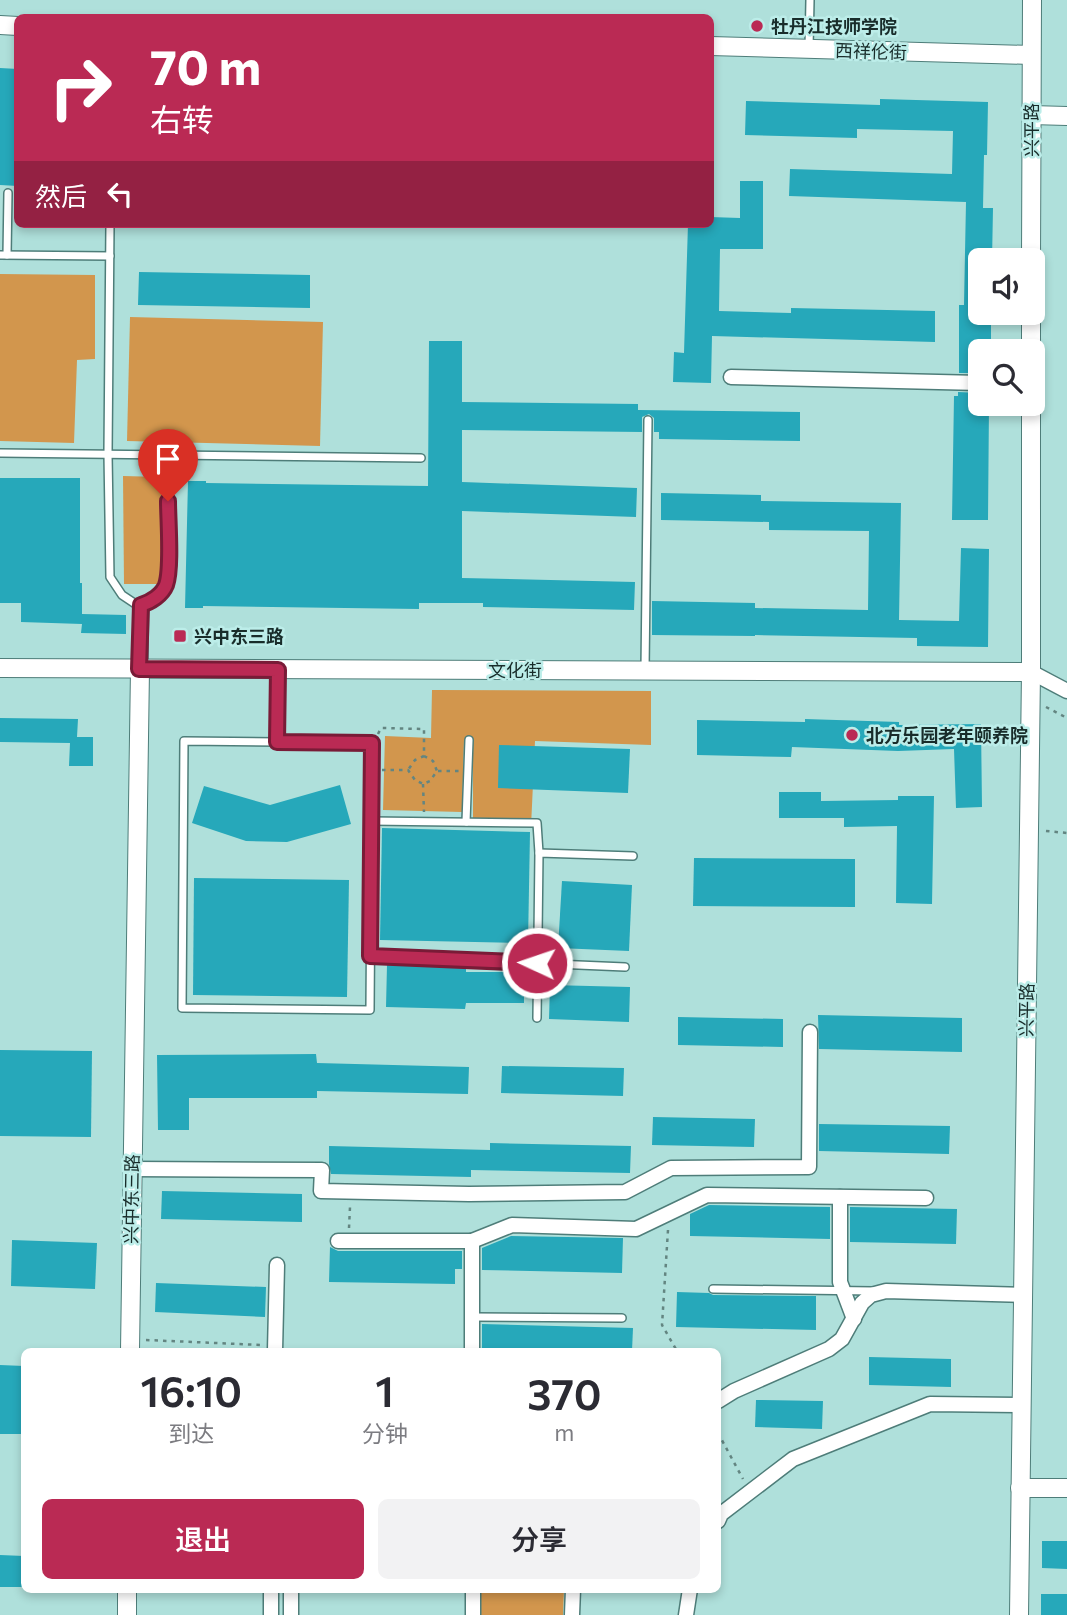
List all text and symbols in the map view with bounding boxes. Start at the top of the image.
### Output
place label: 牡丹江技师学院 [771,15,897,37]
marker: 牡丹江技师学院 [749,18,765,34]
text: 70 m [150,35,261,95]
street label: 西祥伦街 [835,39,907,63]
icon: right [35,42,126,133]
text: 右转 [150,99,214,139]
street label: 兴平路 [1020,103,1042,157]
icon: left [101,175,139,213]
text: 然后 [35,180,87,211]
map controls [968,248,1045,416]
button: sound [968,248,1045,325]
button: search [968,339,1045,416]
pin [138,429,198,501]
icon: arrive [149,440,187,478]
place label: 兴中东三路 [194,625,284,647]
marker: 兴中东三路 [172,628,188,644]
street label: 文化街 [488,659,542,681]
place label: 北方乐园老年颐养院 [866,724,1028,746]
marker: 北方乐园老年颐养院 [844,727,860,743]
position arrow [500,926,574,1000]
street label: 兴平路 [1015,983,1037,1037]
street label: 兴中东三路 [119,1154,143,1244]
text: 16:10 [141,1364,242,1416]
text: 1 [375,1364,394,1416]
text: 370 [527,1367,601,1419]
text: m [554,1418,574,1446]
text: 到达 [168,1419,214,1447]
text: 分钟 [362,1419,408,1447]
button: 退出 [42,1499,364,1579]
button: 分享 [378,1499,700,1579]

